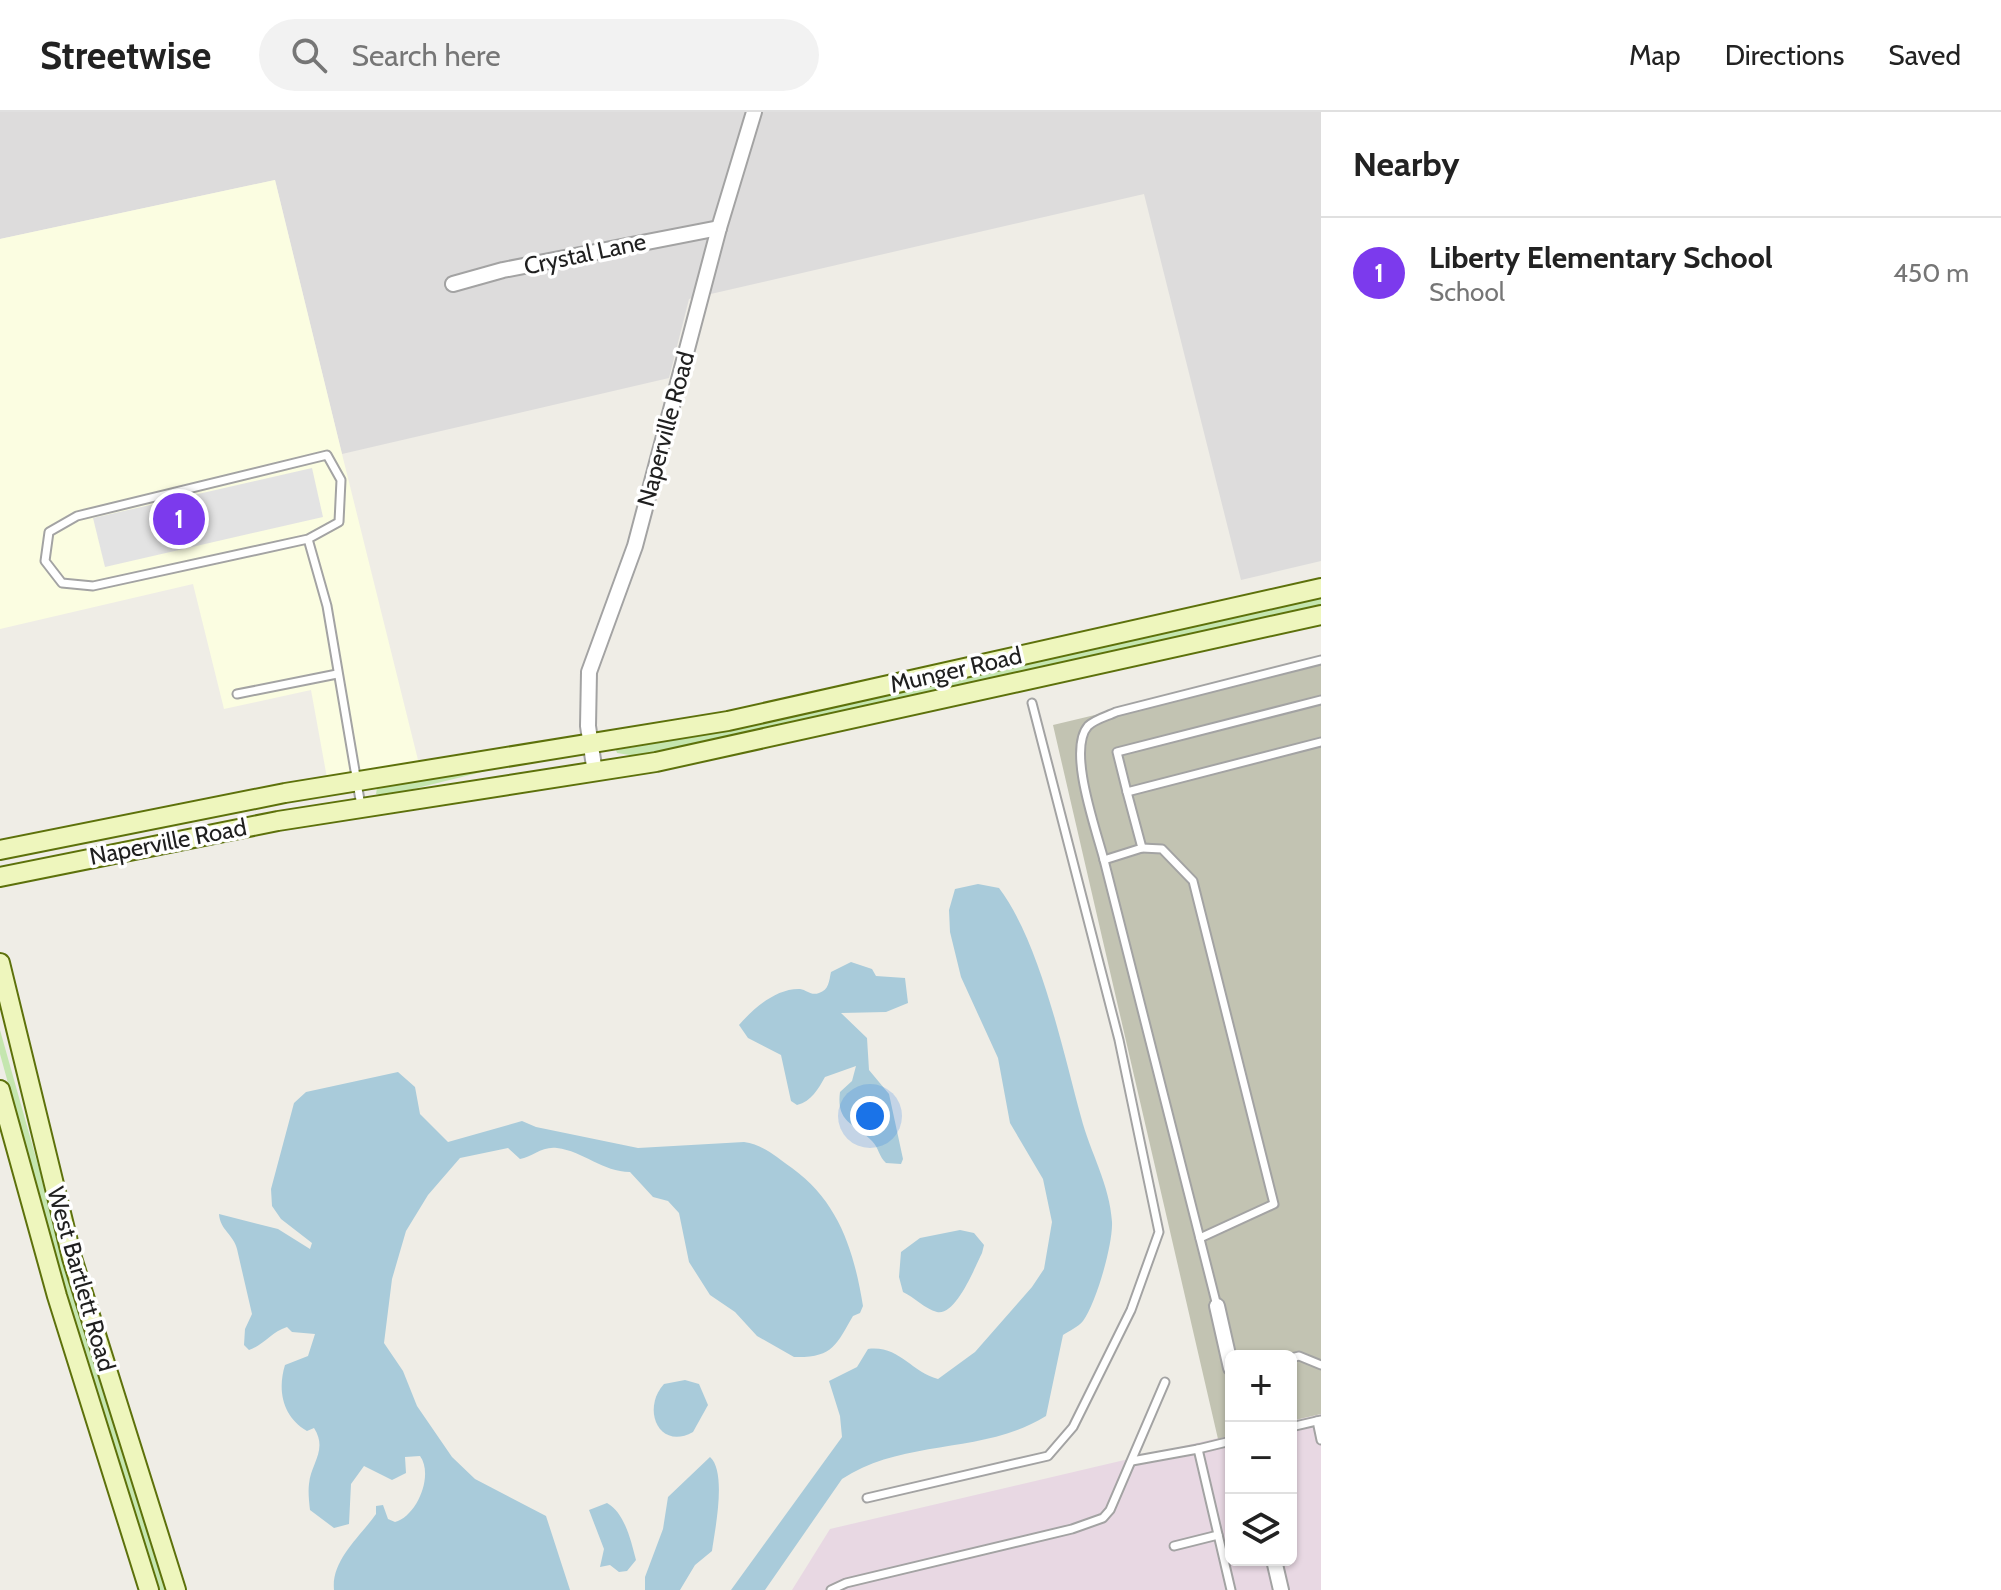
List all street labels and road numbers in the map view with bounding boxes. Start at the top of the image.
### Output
street label: Crystal Lane [521,226,649,281]
street label: Naperville Road [631,348,700,510]
street label: Munger Road [887,640,1025,699]
street label: Naperville Road [87,812,249,871]
street label: West Bartlett Road [41,1183,122,1374]

